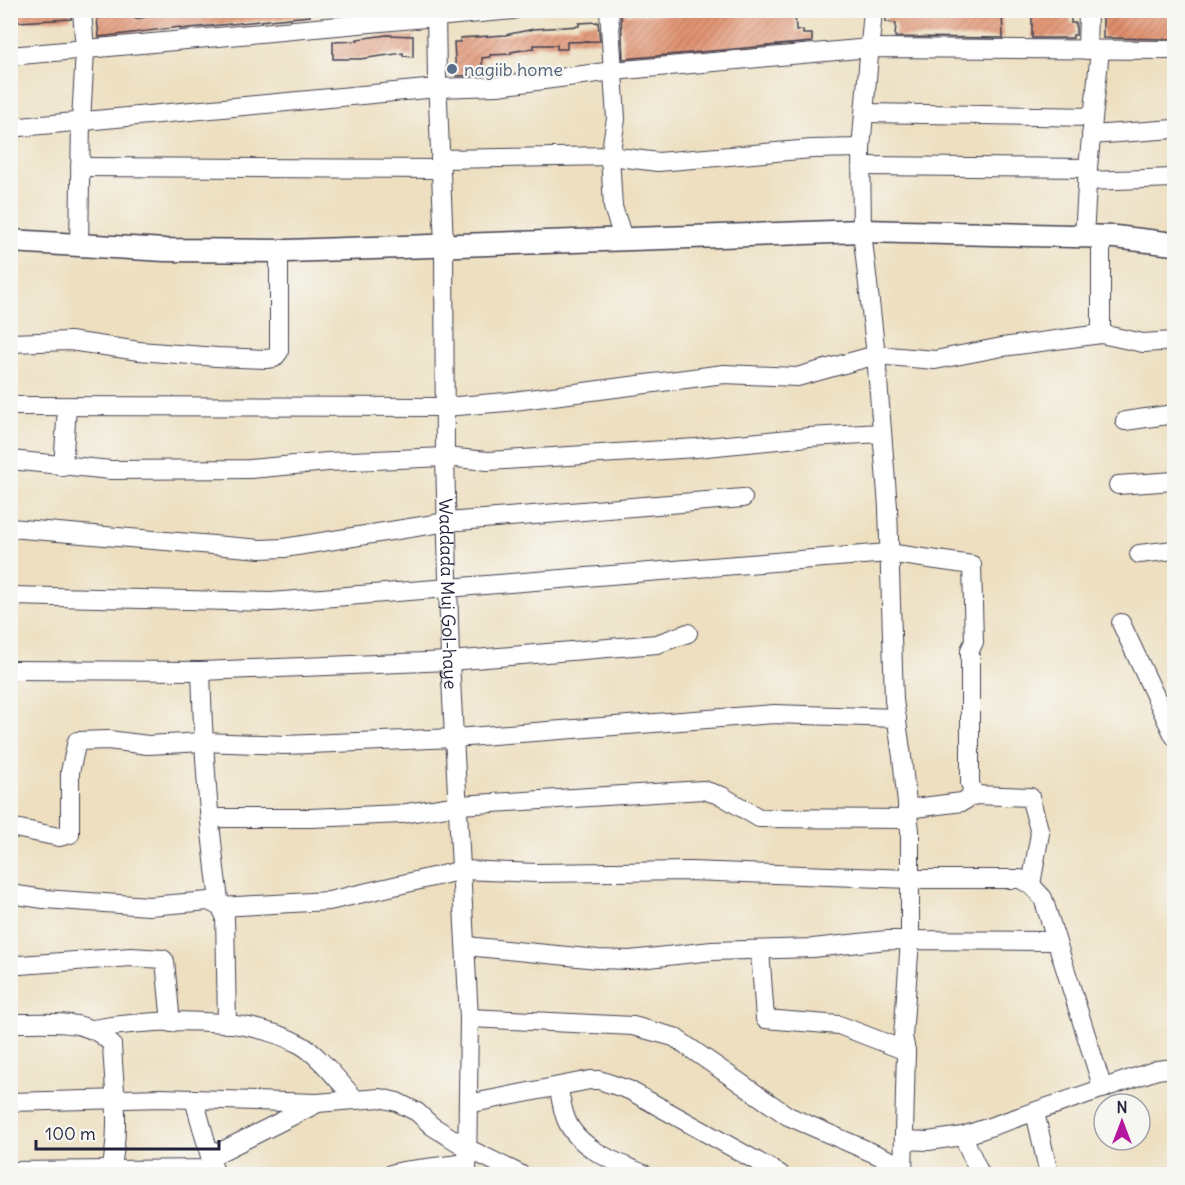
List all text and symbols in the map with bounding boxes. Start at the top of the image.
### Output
place label: nagiib home [464,58,563,81]
marker: nagiib home [445,62,459,76]
street label: Waddada Muj Gol-haye [435,498,463,690]
north arrow [1092,1092,1152,1152]
text: N [1116,1097,1128,1117]
scale bar [36,1113,219,1151]
text: 100 m [45,1122,96,1145]

